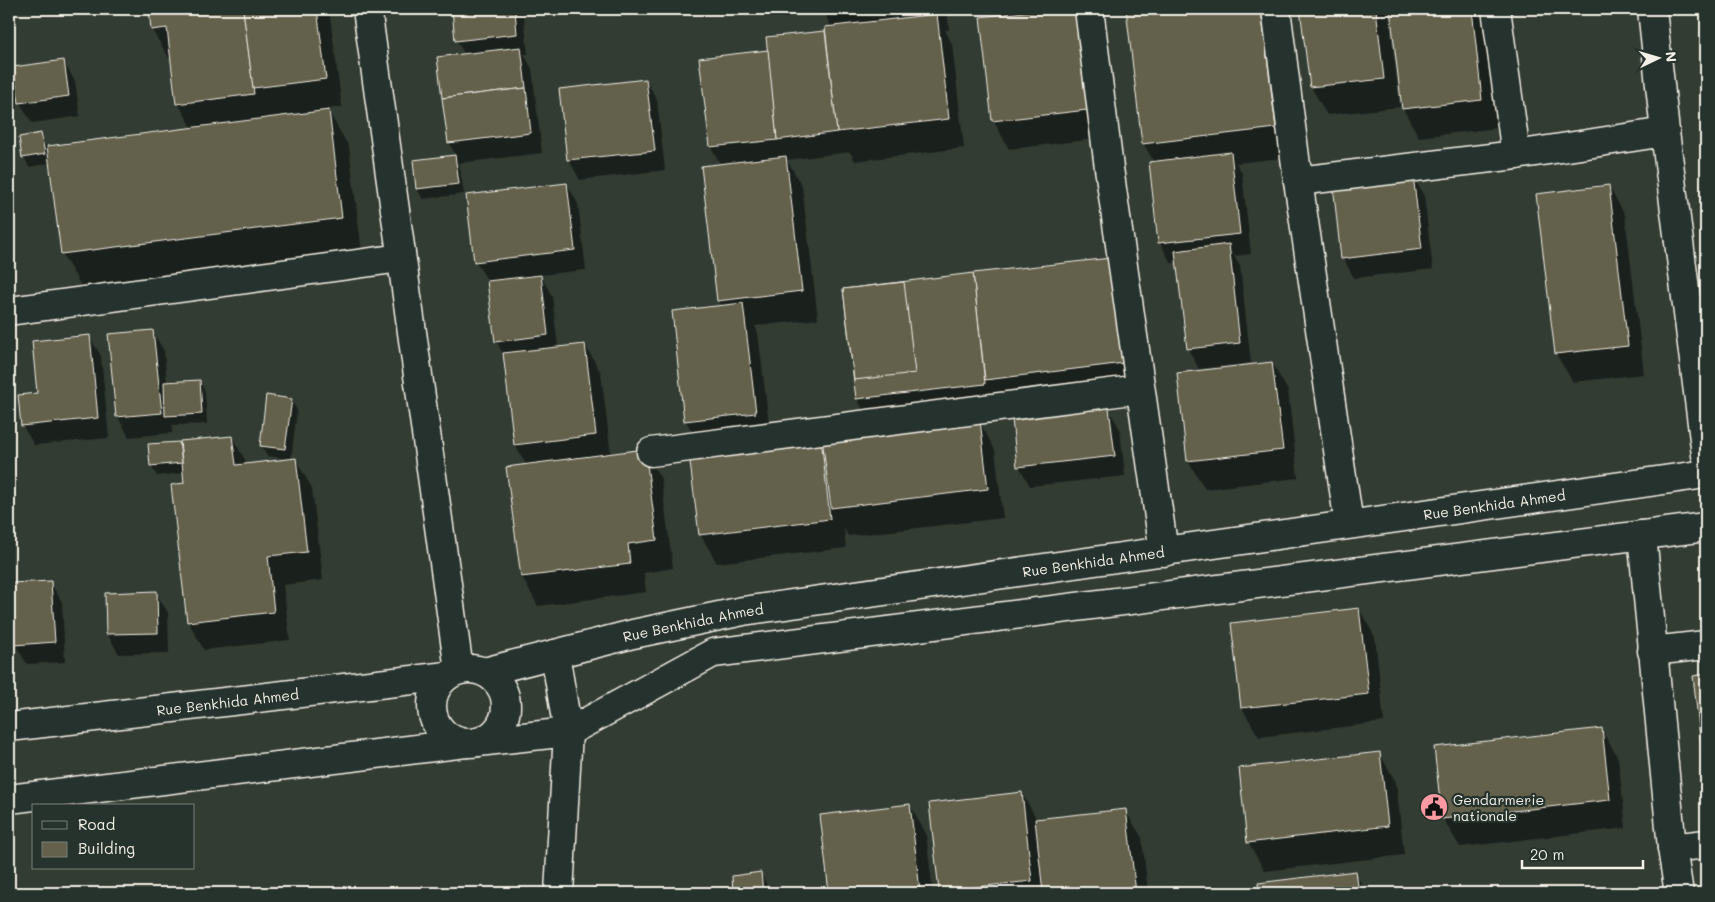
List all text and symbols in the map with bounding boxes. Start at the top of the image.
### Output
north arrow [1632,32,1682,82]
text: N [1662,51,1681,63]
street label: Rue Benkhida Ahmed [1422,485,1567,524]
street label: Rue Benkhida Ahmed [1021,542,1166,581]
street label: Rue Benkhida Ahmed [621,599,765,646]
street label: Rue Benkhida Ahmed [155,684,300,719]
place label: Gendarmerie nationale [1453,790,1544,825]
public building icon: Gendarmerie nationale [1419,792,1449,822]
legend [32,804,195,870]
text: Road [78,814,115,834]
scale bar [1522,837,1644,869]
text: Building [78,838,135,858]
text: 20 m [1530,844,1564,864]

